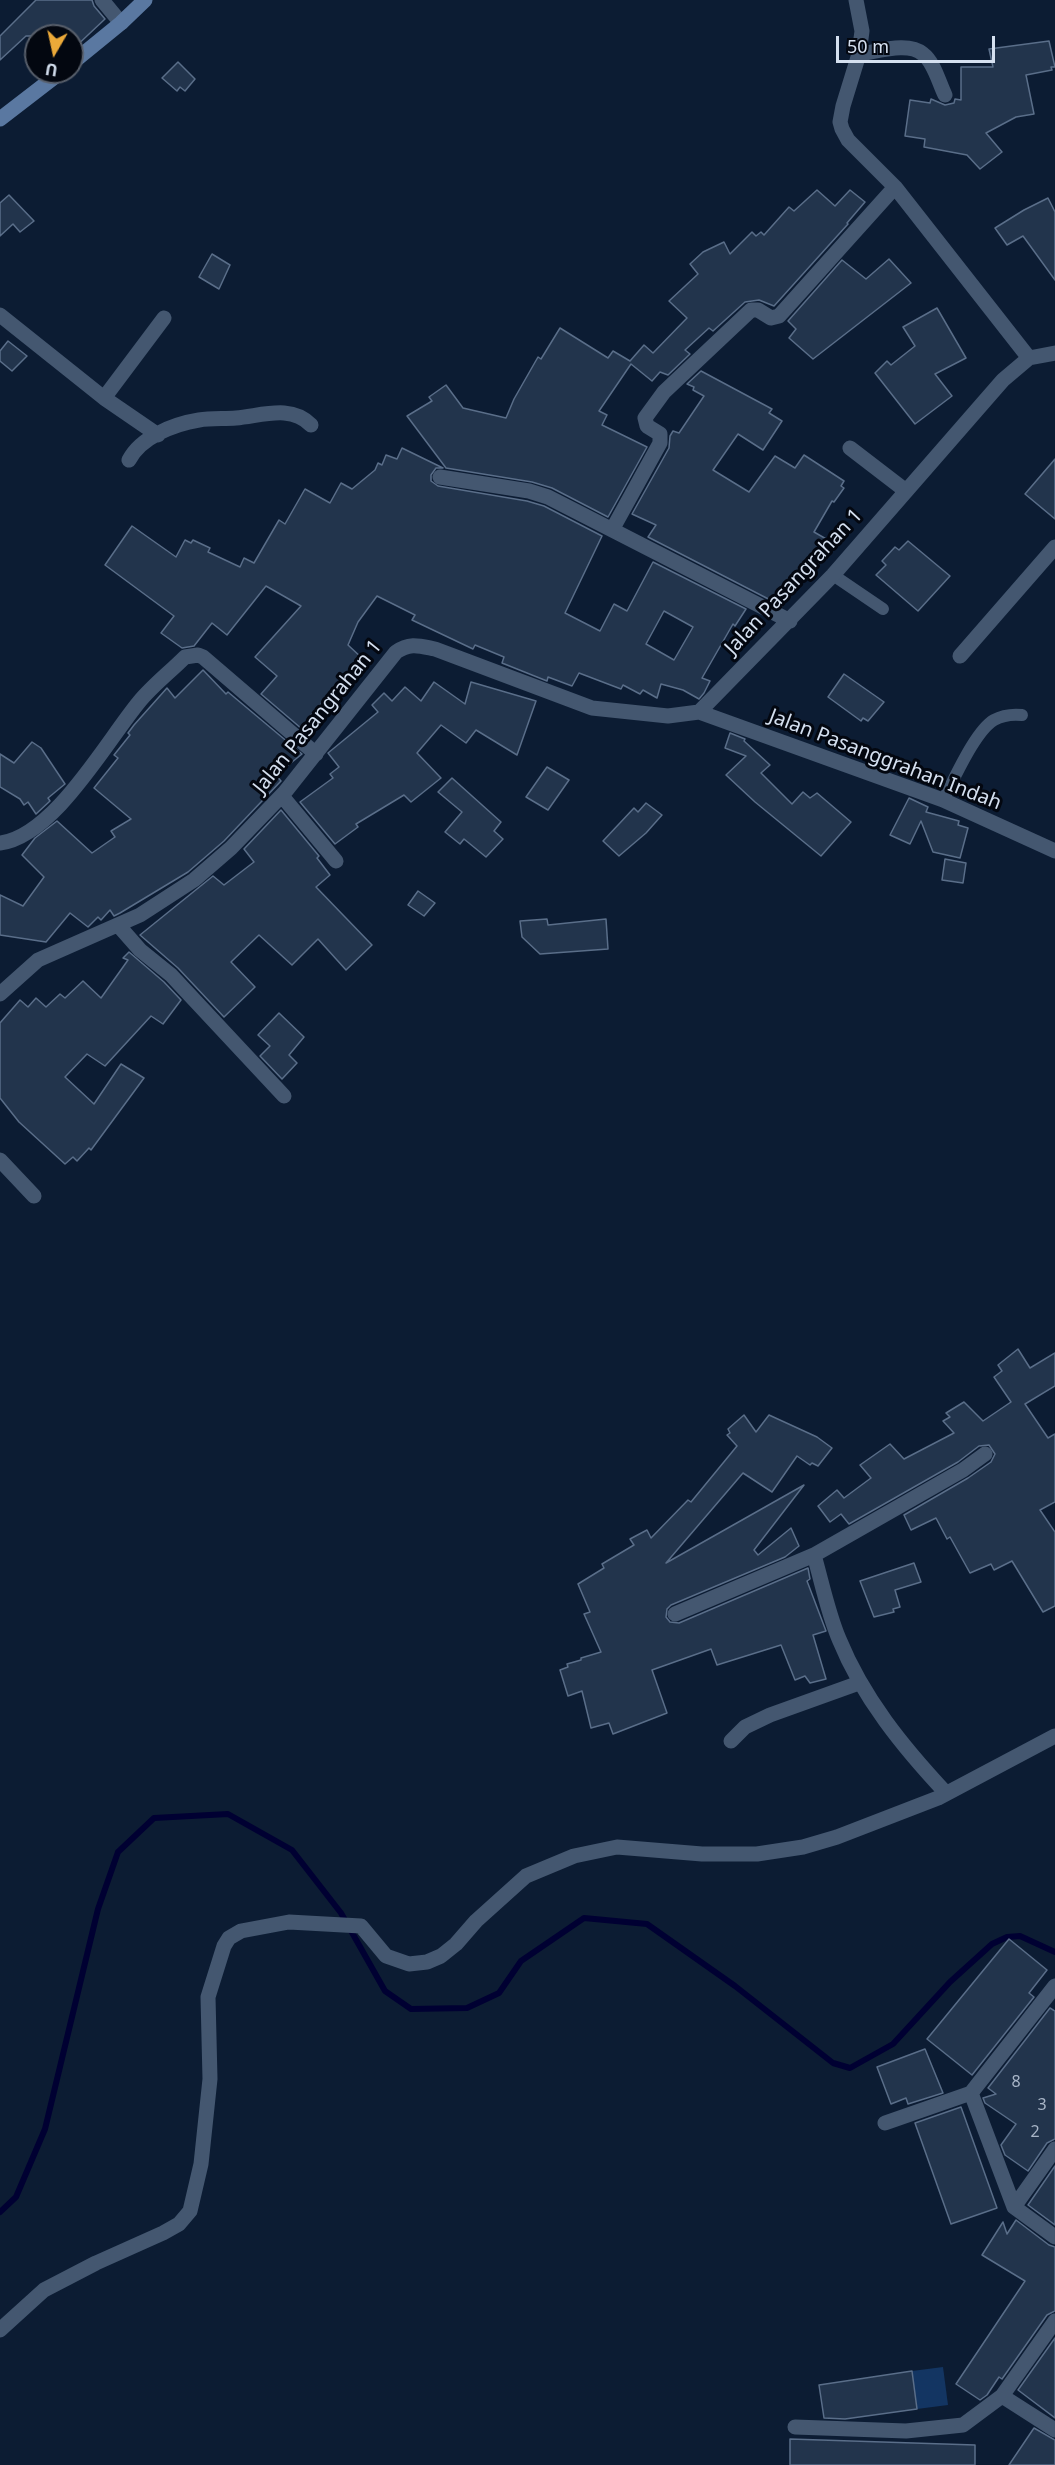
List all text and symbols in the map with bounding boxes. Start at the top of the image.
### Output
north arrow [24,24,84,84]
scale bar [839,24,998,62]
text: 50 m [847,34,889,58]
text: U [44,58,59,82]
street label: Jalan Pasangrahan 1 [720,504,868,660]
street label: Jalan Pasangrahan 1 [249,635,387,799]
street label: Jalan Pasanggrahan Indah [765,705,1005,815]
house number: 8 [1011,2072,1021,2092]
house number: 3 [1037,2095,1047,2115]
house number: 2 [1030,2122,1040,2142]

